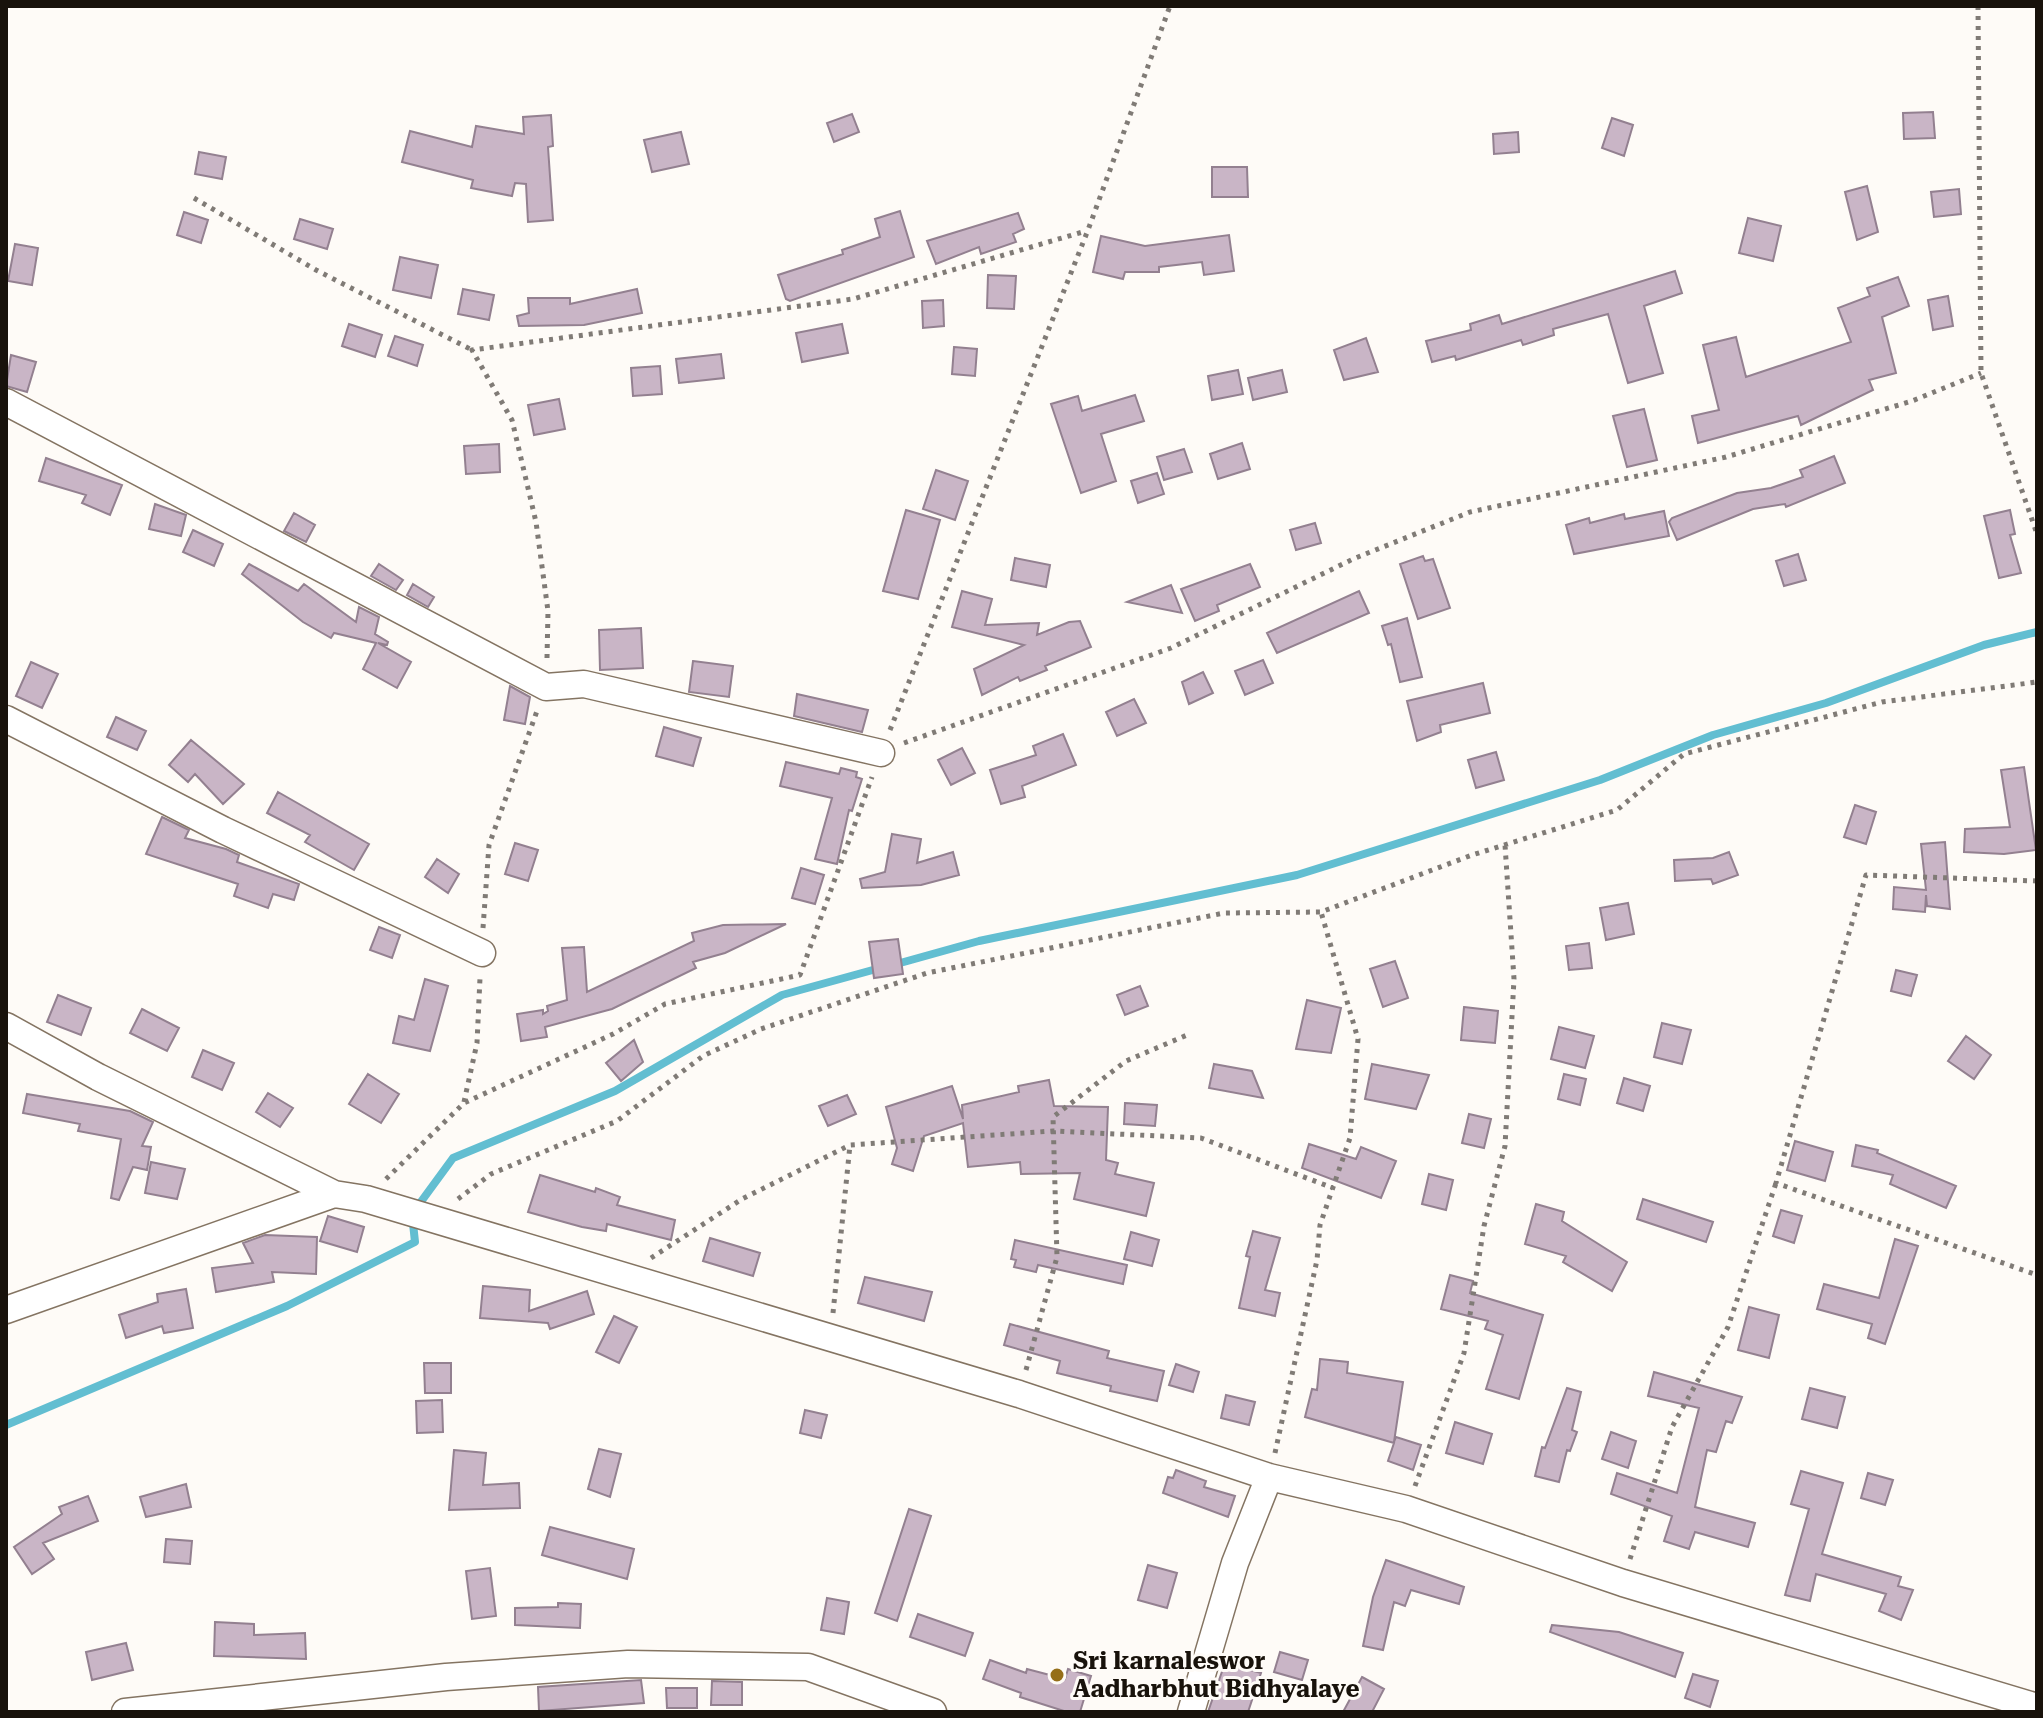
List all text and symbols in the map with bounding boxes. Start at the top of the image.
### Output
place label: Sri karnaleswor Aadharbhut Bidhyalaye [1073,1647,1360,1703]
marker: Sri karnaleswor Aadharbhut Bidhyalaye [1048,1666,1066,1684]

